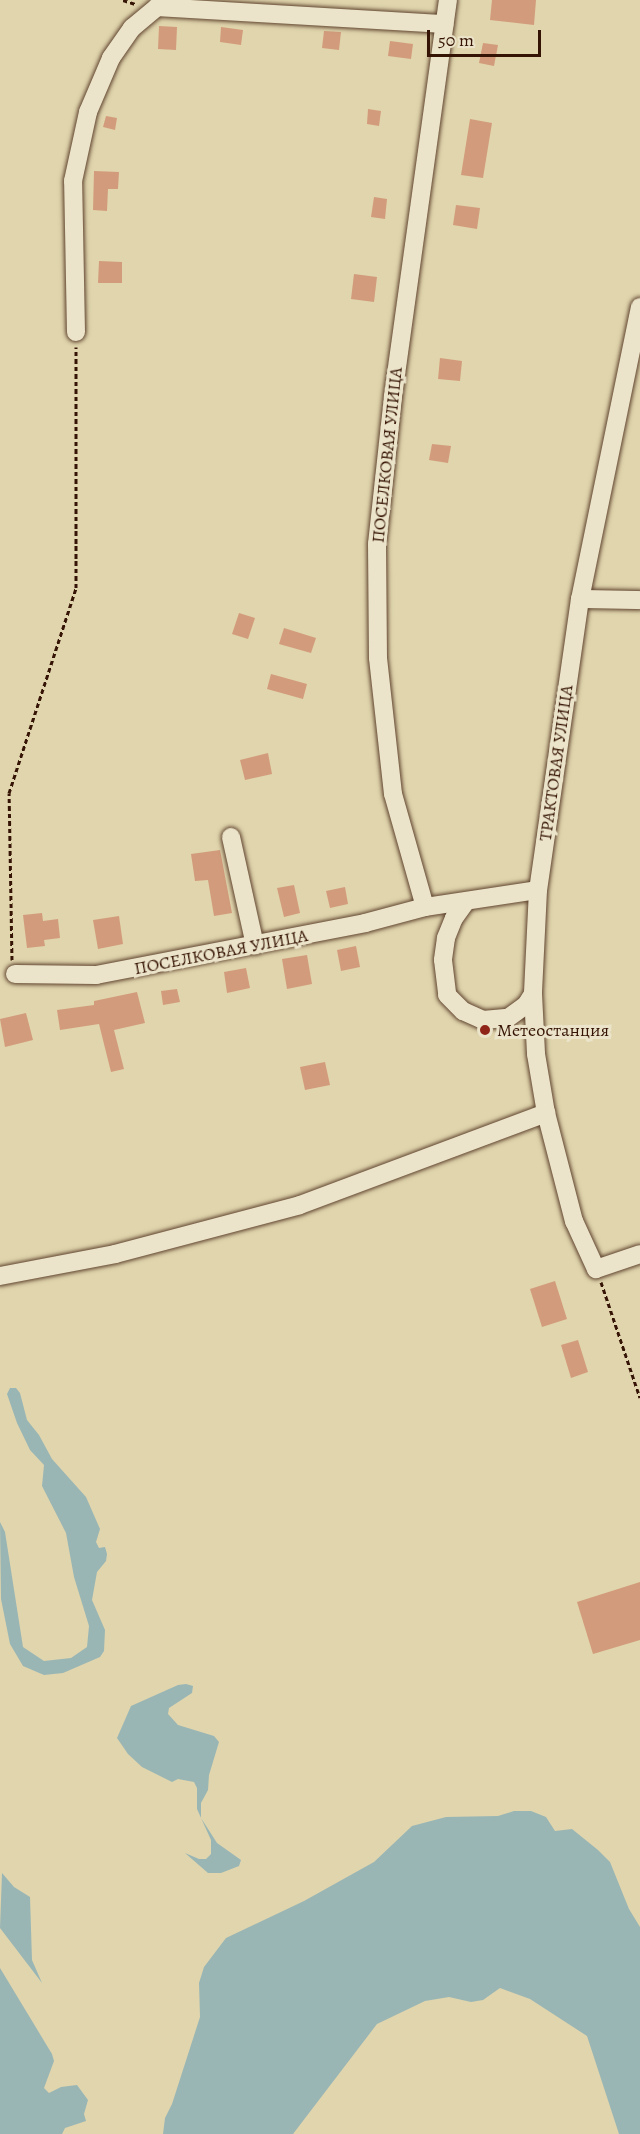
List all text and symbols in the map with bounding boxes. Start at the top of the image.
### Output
scale bar [430,18,544,56]
text: 50 m [438,28,474,52]
street label: ПОСЕЛКОВАЯ УЛИЦА [367,366,407,544]
street label: ТРАКТОВАЯ УЛИЦА [534,684,578,842]
street label: ПОСЕЛКОВАЯ УЛИЦА [132,925,310,979]
place label: Метеостанция [497,1019,609,1041]
marker: Метеостанция [478,1023,492,1037]

